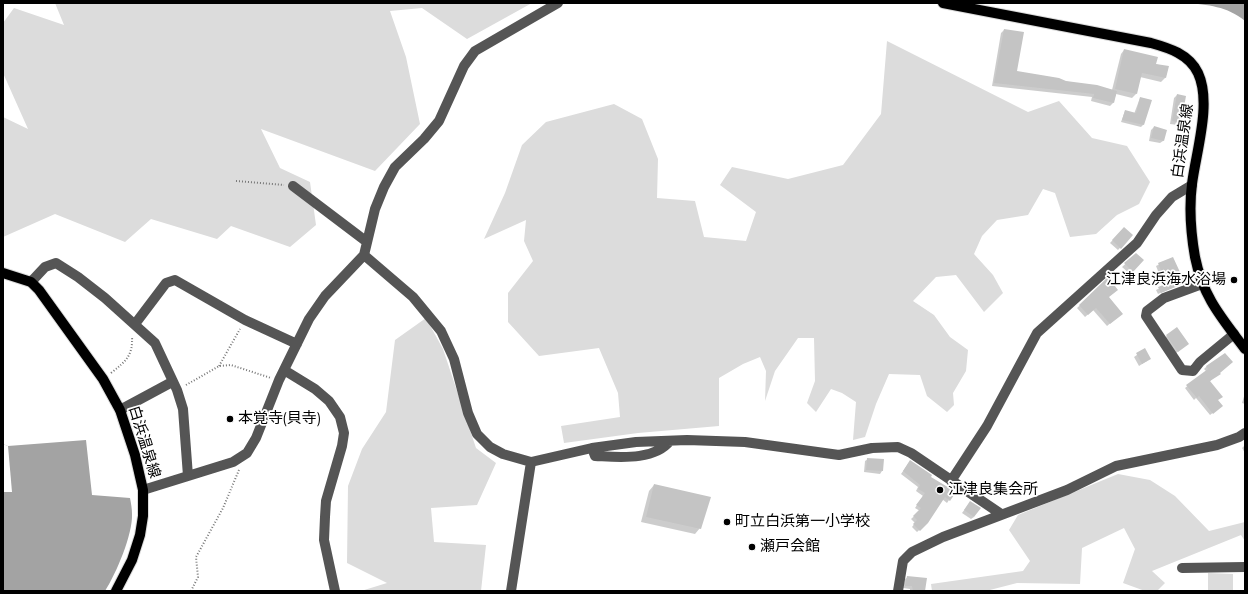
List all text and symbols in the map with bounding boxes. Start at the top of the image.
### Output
street label: 白浜温泉線 [1169,103,1197,179]
place label: 江津良浜海水浴場 [1106,271,1226,289]
marker: 江津良浜海水浴場 [1229,275,1239,285]
street label: 白浜温泉線 [124,404,164,480]
place label: 本覚寺(貝寺) [238,410,320,428]
marker: 本覚寺(貝寺) [225,414,235,424]
place label: 江津良集会所 [948,481,1038,499]
marker: 江津良集会所 [935,485,945,495]
place label: 町立白浜第一小学校 [735,513,870,531]
marker: 町立白浜第一小学校 [722,517,732,527]
place label: 瀬戸会館 [760,538,820,556]
marker: 瀬戸会館 [747,542,757,552]

